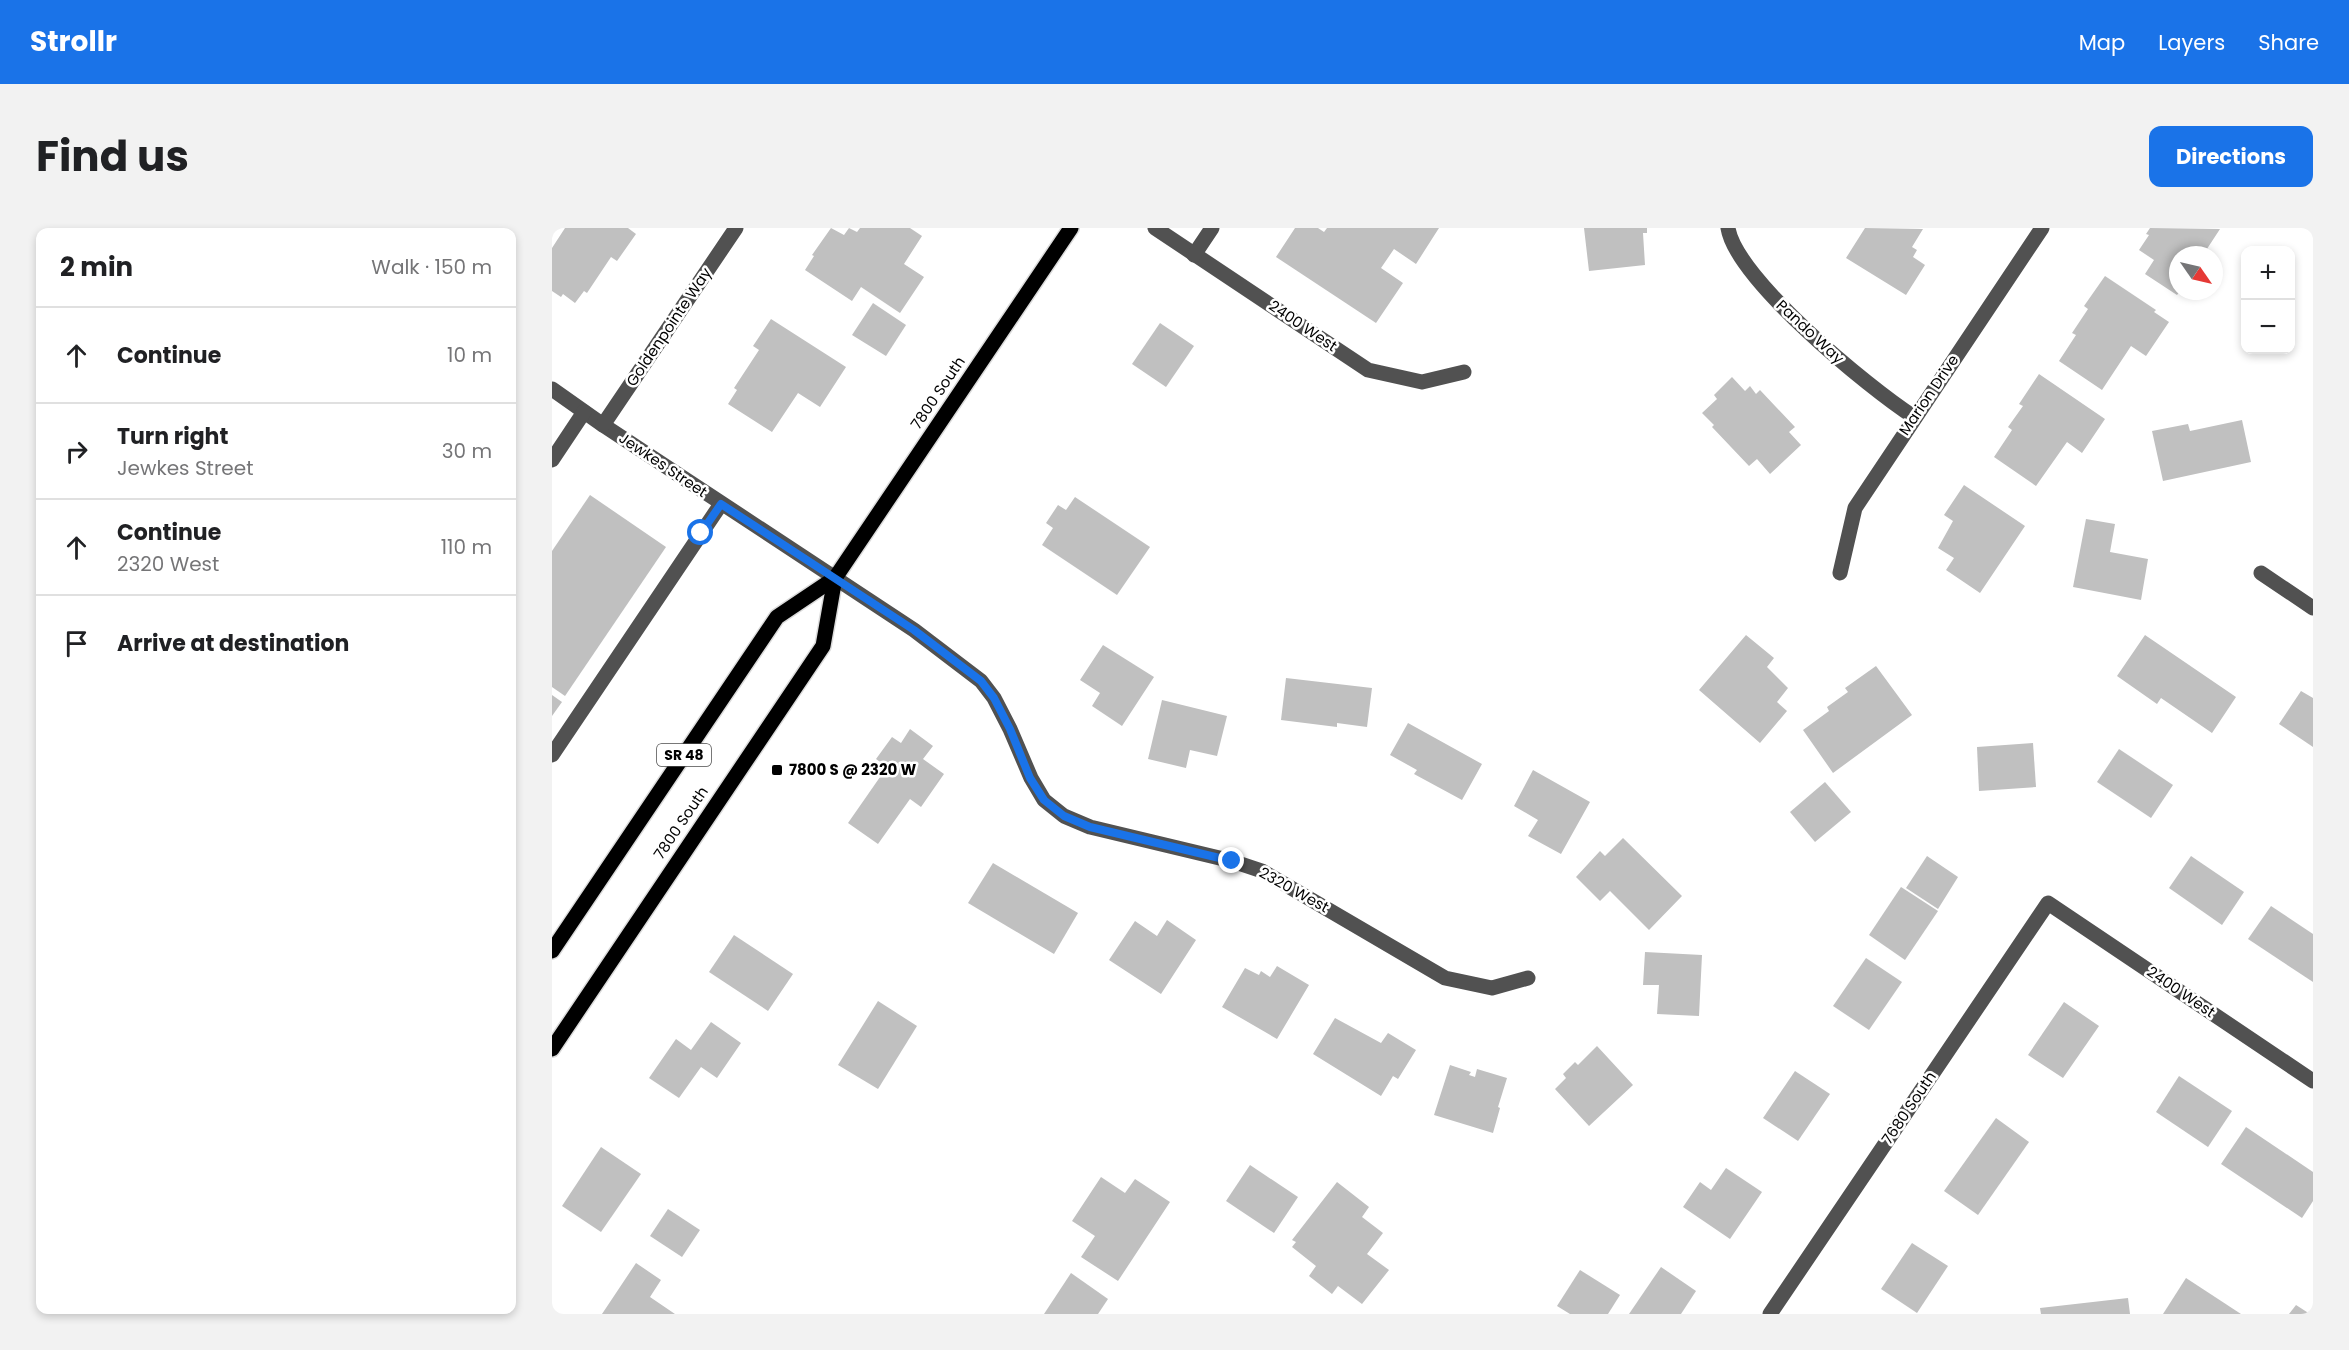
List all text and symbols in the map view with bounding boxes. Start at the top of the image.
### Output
text: Strollr [30,22,117,61]
text: Map [2079,28,2125,57]
text: Layers [2158,28,2225,57]
text: Share [2258,28,2319,57]
button: Directions [2149,126,2313,187]
text: Find us [36,127,189,186]
north arrow [2169,246,2223,300]
map controls [2241,246,2295,354]
button: + [2241,246,2295,300]
text: 2 min [60,249,133,285]
text: Walk · 150 m [371,253,492,281]
street label: Goldenpointe Way [621,263,716,390]
street label: 2400 West [1265,295,1342,356]
street label: Pando Way [1772,295,1849,369]
button: − [2241,300,2295,354]
icon: ahead [60,339,93,372]
text: Continue [117,340,221,371]
text: 10 m [447,341,492,369]
street label: Marion Drive [1894,350,1963,439]
street label: 7800 South [906,352,970,433]
text: Turn right [117,421,228,452]
street label: Jewkes Street [615,427,712,502]
icon: right [60,435,93,468]
text: 30 m [442,437,492,465]
text: Jewkes Street [117,454,253,482]
text: Continue [117,517,221,548]
route start [687,519,713,545]
icon: ahead [60,531,93,564]
text: 110 m [441,533,492,561]
text: 2320 West [117,550,219,578]
icon: arrive [60,627,93,660]
text: Arrive at destination [117,628,349,659]
road number: SR 48 [657,744,711,766]
place label: 7800 S @ 2320 W [789,759,916,780]
marker: 7800 S @ 2320 W [770,763,784,777]
street label: 7800 South [649,782,713,863]
route end [1218,847,1244,873]
street label: 2320 West [1256,862,1333,917]
street label: 2400 West [2143,961,2220,1022]
street label: 7680 South [1876,1067,1941,1148]

